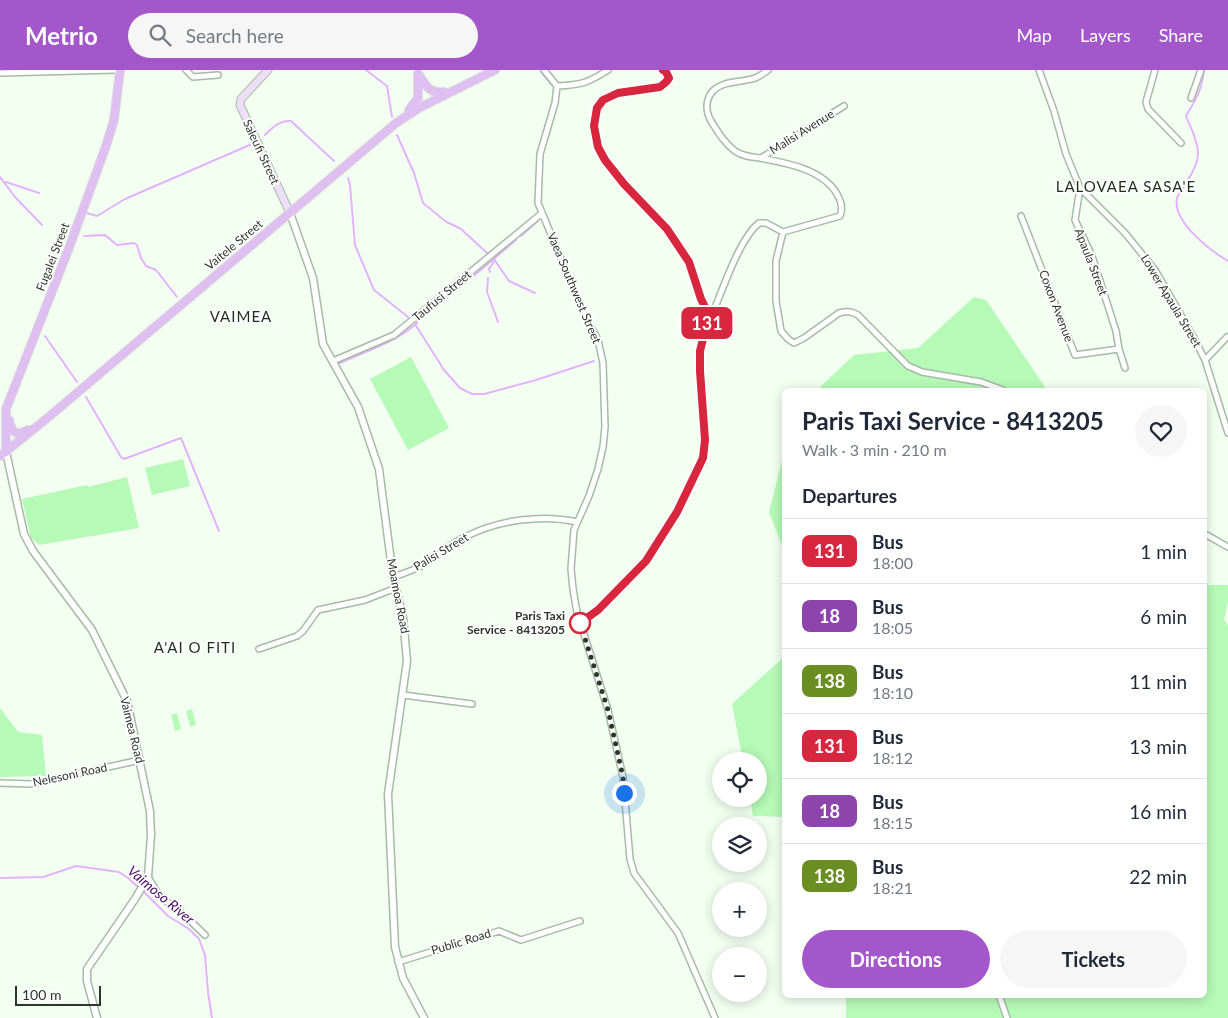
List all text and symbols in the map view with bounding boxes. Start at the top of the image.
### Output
search box [128,13,478,58]
text: Metrio [25,21,98,50]
icon: search [146,21,174,49]
text: Search here [186,24,284,47]
text: Map [1016,24,1052,46]
text: Layers [1080,24,1131,46]
text: Share [1159,24,1203,46]
street label: Malisi Avenue [767,106,837,157]
street label: Saleufi Street [240,117,283,187]
district label: LALOVAEA SASA'E [1056,177,1196,195]
street label: Vaitele Street [202,216,266,273]
street label: Fugalei Street [33,220,73,293]
street label: Apaula Street [1072,226,1111,298]
street label: Vaea Southwest Street [544,230,605,346]
street label: Lower Apaula Street [1138,252,1205,351]
street label: Taufusi Street [409,266,475,325]
street label: Coxon Avenue [1036,268,1077,344]
district label: VAIMEA [210,307,272,325]
line badge: 131 [678,307,736,339]
text: 131 [691,312,723,334]
button: heart [1135,405,1187,457]
text: Paris Taxi Service - 8413205 [802,406,1104,435]
text: Walk · 3 min · 210 m [802,440,947,459]
text: Departures [802,484,897,507]
street label: Palisi Street [411,529,472,574]
text: Bus [872,530,903,553]
text: 131 [814,540,845,562]
text: 1 min [1140,540,1187,563]
text: 18:00 [872,553,913,572]
street label: Moamoa Road [384,557,413,635]
text: Bus [872,595,903,618]
text: 18 [819,605,840,627]
text: 6 min [1140,605,1187,628]
place label: Paris Taxi Service - 8413205 [467,608,565,637]
marker: Paris Taxi Service - 8413205 [569,612,591,634]
text: 18:05 [872,618,913,637]
district label: A'AI O FITI [154,638,236,656]
text: Bus [872,660,903,683]
text: 138 [814,670,845,692]
text: 11 min [1129,670,1187,693]
text: 18:10 [872,683,913,702]
street label: Vaimea Road [117,695,148,765]
text: Bus [872,725,903,748]
text: 131 [814,735,845,757]
text: 13 min [1129,735,1187,758]
text: 18:12 [872,748,913,767]
map controls [712,752,767,1002]
button: locate [712,752,767,807]
street label: Nelesoni Road [31,759,109,790]
your location [612,781,637,806]
text: Bus [872,790,903,813]
text: 18 [819,800,840,822]
text: 16 min [1129,800,1187,823]
text: 18:15 [872,813,913,832]
button: layers [712,817,767,872]
text: Bus [872,855,903,878]
water label: Vaimoso River [124,862,198,928]
text: 138 [814,865,845,887]
text: 22 min [1129,865,1187,888]
text: 18:21 [872,878,913,897]
button: + [712,882,767,937]
street label: Public Road [429,925,493,958]
button: Directions [802,930,990,988]
button: Tickets [1000,930,1187,988]
button: − [712,947,767,1002]
scale bar [15,983,101,1006]
text: 100 m [22,986,61,1003]

